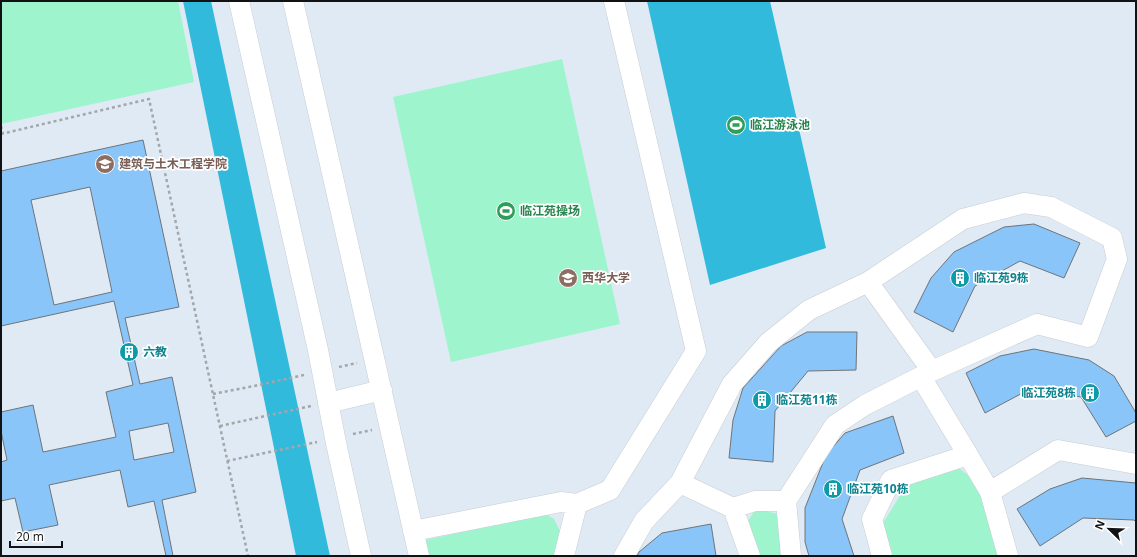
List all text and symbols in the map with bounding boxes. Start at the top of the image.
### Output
sports icon: 临江游泳池 [725,114,747,136]
place label: 临江游泳池 [750,116,810,133]
school or university icon: 建筑与土木工程学院 [94,153,116,175]
place label: 建筑与土木工程学院 [119,155,227,172]
sports icon: 临江苑操场 [495,200,517,222]
place label: 临江苑操场 [520,202,580,219]
school or university icon: 西华大学 [557,267,579,289]
building icon: 临江苑9栋 [949,267,971,289]
place label: 西华大学 [582,269,630,286]
place label: 临江苑9栋 [974,269,1029,286]
building icon: 六教 [118,341,140,363]
place label: 六教 [143,343,167,360]
building icon: 临江苑8栋 [1079,382,1101,404]
place label: 临江苑8栋 [1021,384,1076,401]
building icon: 临江苑11栋 [751,389,773,411]
place label: 临江苑11栋 [776,391,838,408]
building icon: 临江苑10栋 [822,478,844,500]
place label: 临江苑10栋 [847,480,909,497]
north arrow [1089,509,1129,549]
text: N [1091,518,1108,532]
scale bar [10,523,62,549]
text: 20 m [16,528,44,545]

